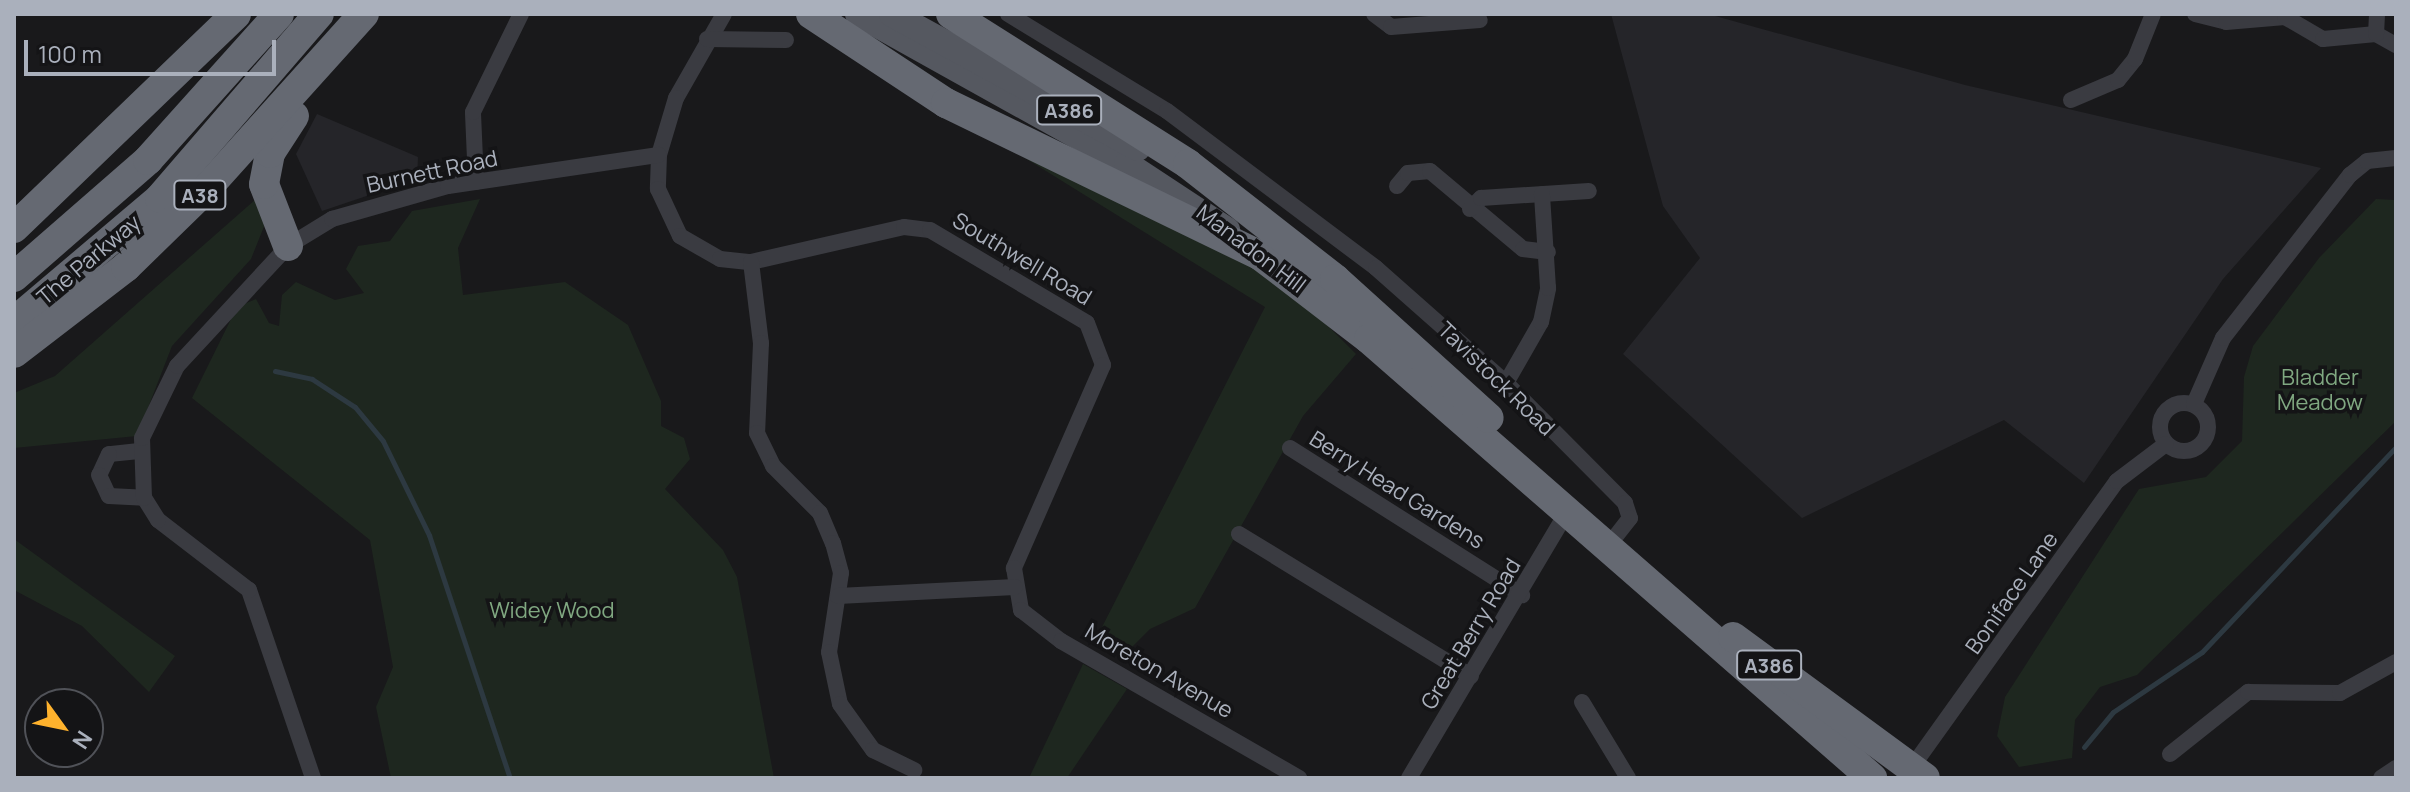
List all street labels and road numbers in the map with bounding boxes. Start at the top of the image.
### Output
road number: A386 [1035,94,1103,126]
street label: Burnett Road [364,145,500,199]
road number: A38 [172,179,228,211]
street label: Manadon Hill [1191,199,1311,299]
street label: Southwell Road [948,207,1096,311]
street label: The Parkway [32,209,146,311]
street label: Tavistock Road [1432,317,1560,441]
street label: Berry Head Gardens [1305,426,1489,554]
street label: Boniface Lane [1960,527,2064,659]
street label: Great Berry Road [1416,554,1526,714]
street label: Moreton Avenue [1080,618,1238,724]
road number: A386 [1735,649,1803,681]

